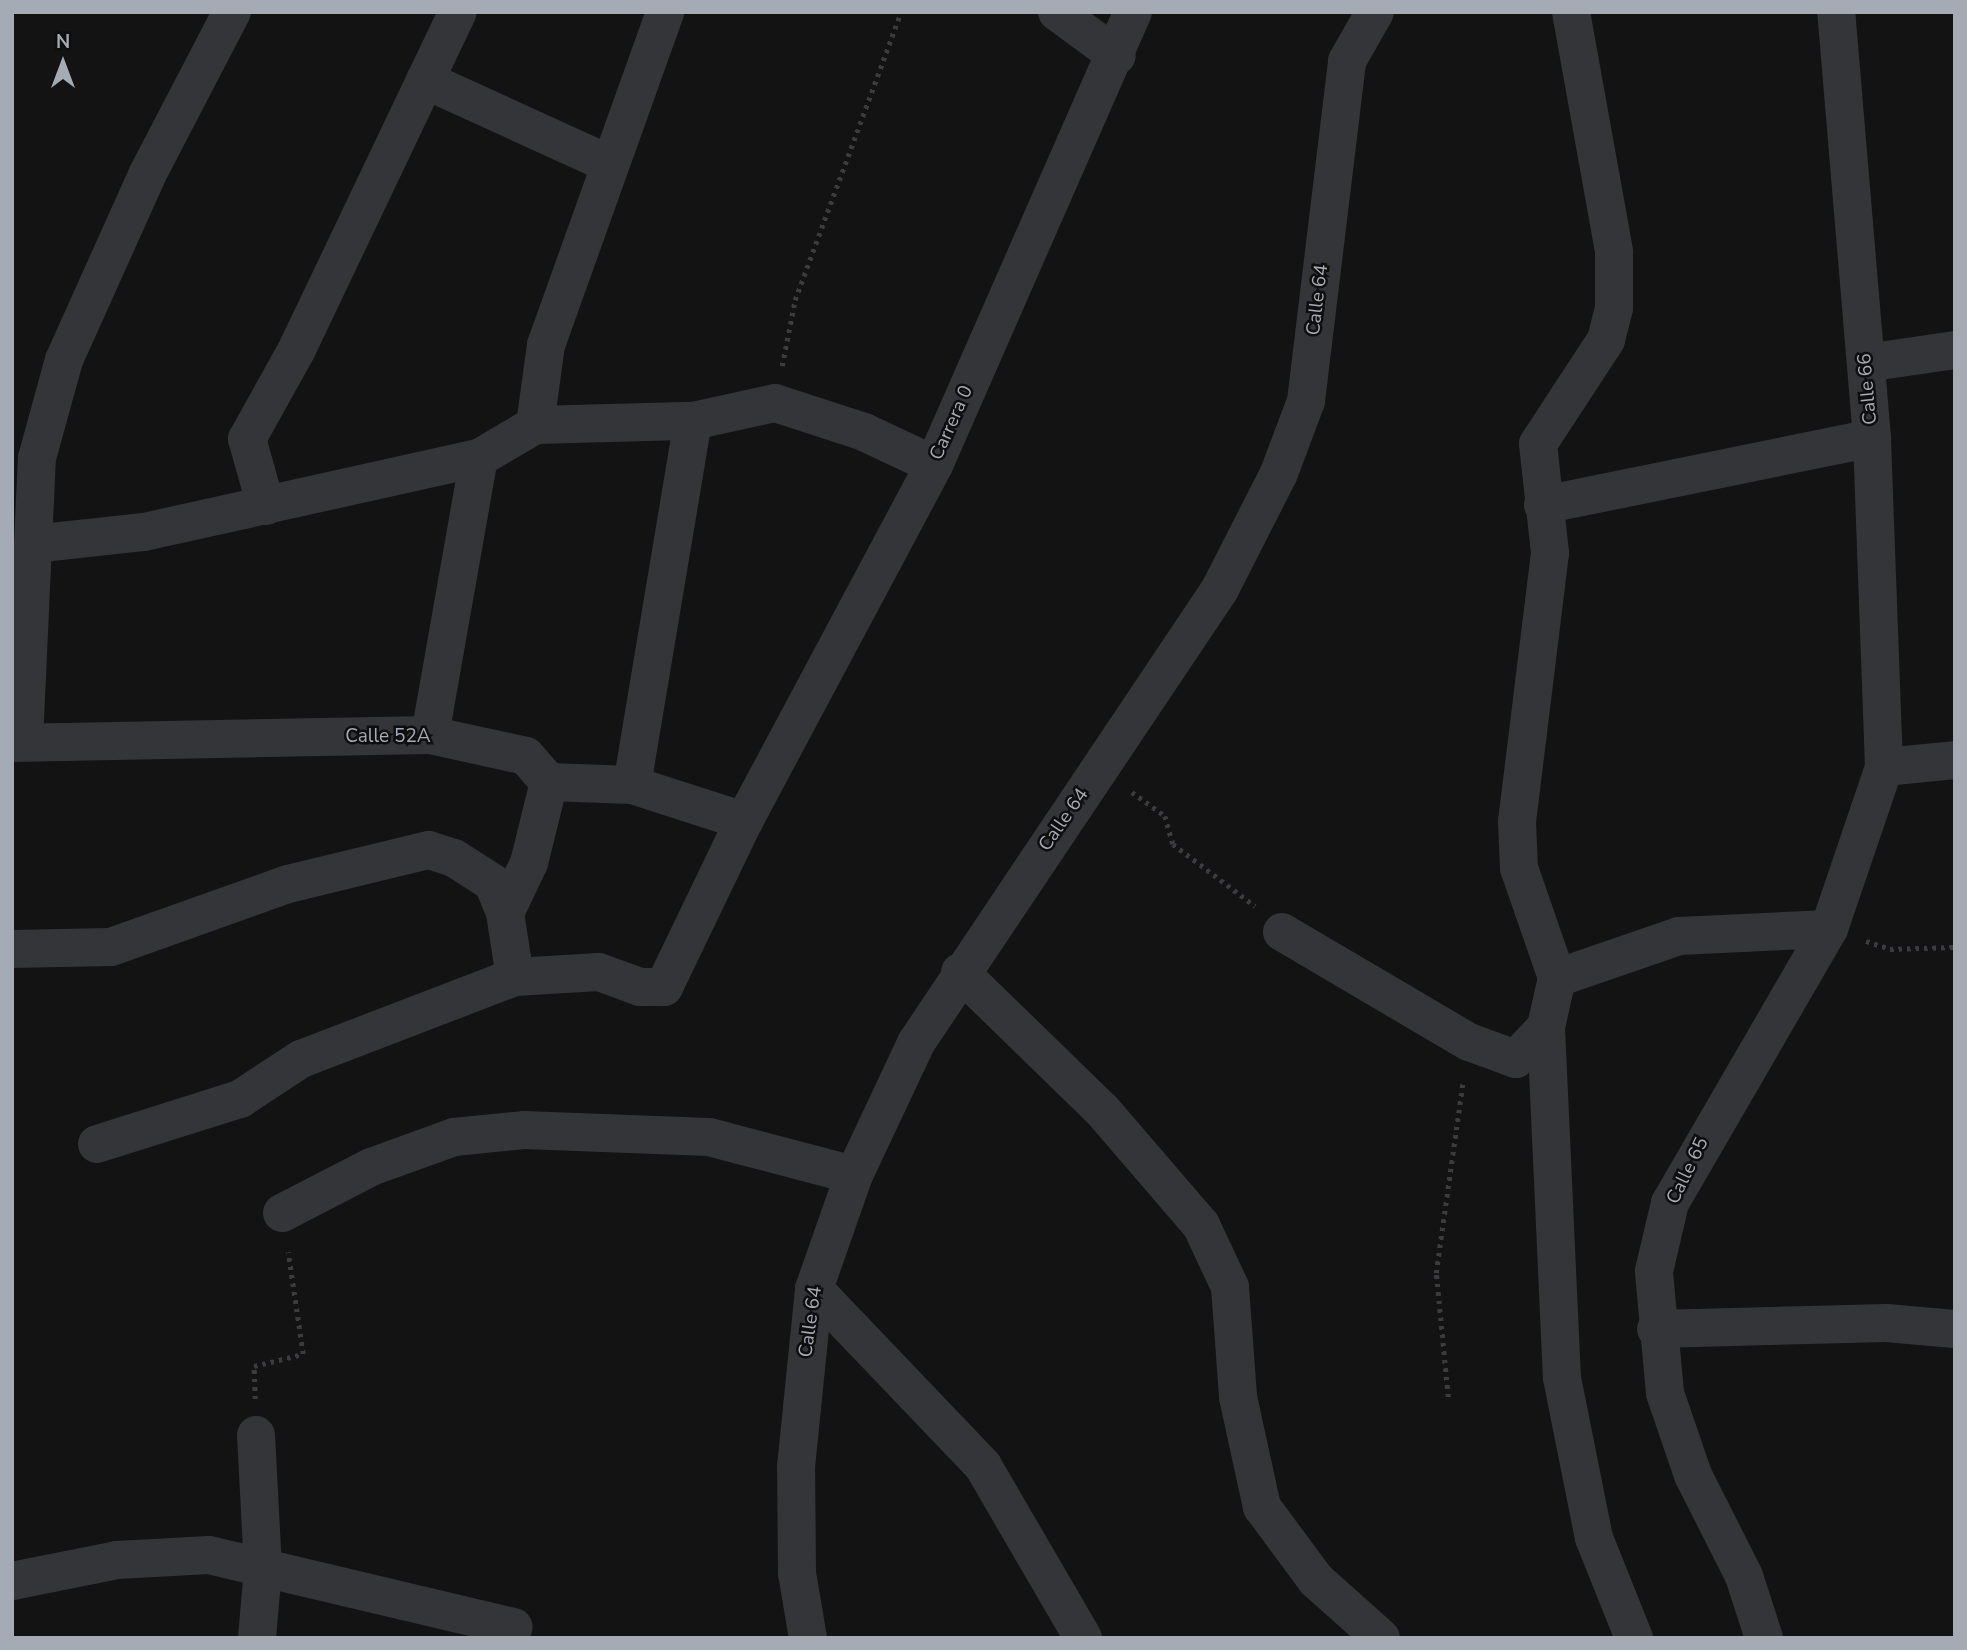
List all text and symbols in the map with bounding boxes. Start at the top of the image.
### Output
north arrow [28,28,98,98]
text: N [56,29,70,55]
street label: Calle 64 [1302,263,1334,337]
street label: Calle 66 [1854,352,1882,426]
street label: Carrera 0 [925,382,979,464]
street label: Calle 52A [345,726,431,748]
street label: Calle 64 [1034,784,1094,856]
street label: Calle 65 [1662,1134,1714,1208]
street label: Calle 64 [795,1285,827,1359]

